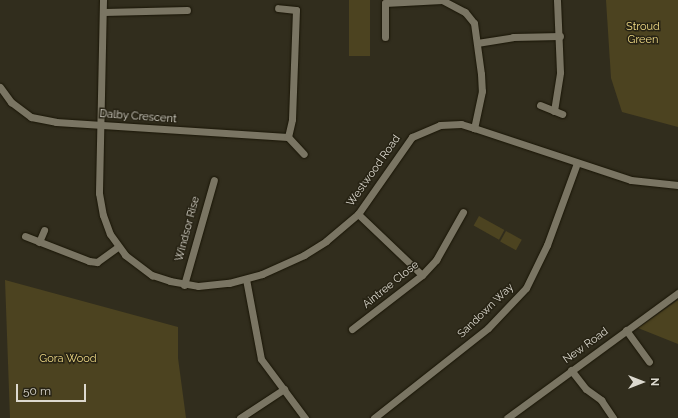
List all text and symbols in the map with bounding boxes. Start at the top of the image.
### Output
park label: Stroud Green [626,21,660,47]
street label: Dalby Crescent [99,108,177,126]
street label: Westwood Road [344,133,404,209]
street label: Windsor Rise [173,195,203,263]
street label: Aintree Close [360,258,422,312]
street label: Sandown Way [455,281,517,341]
street label: New Road [561,325,611,367]
park label: Gora Wood [39,352,97,366]
north arrow [622,362,662,402]
scale bar [18,376,88,402]
text: N [648,378,661,386]
text: 50 m [23,384,51,398]

